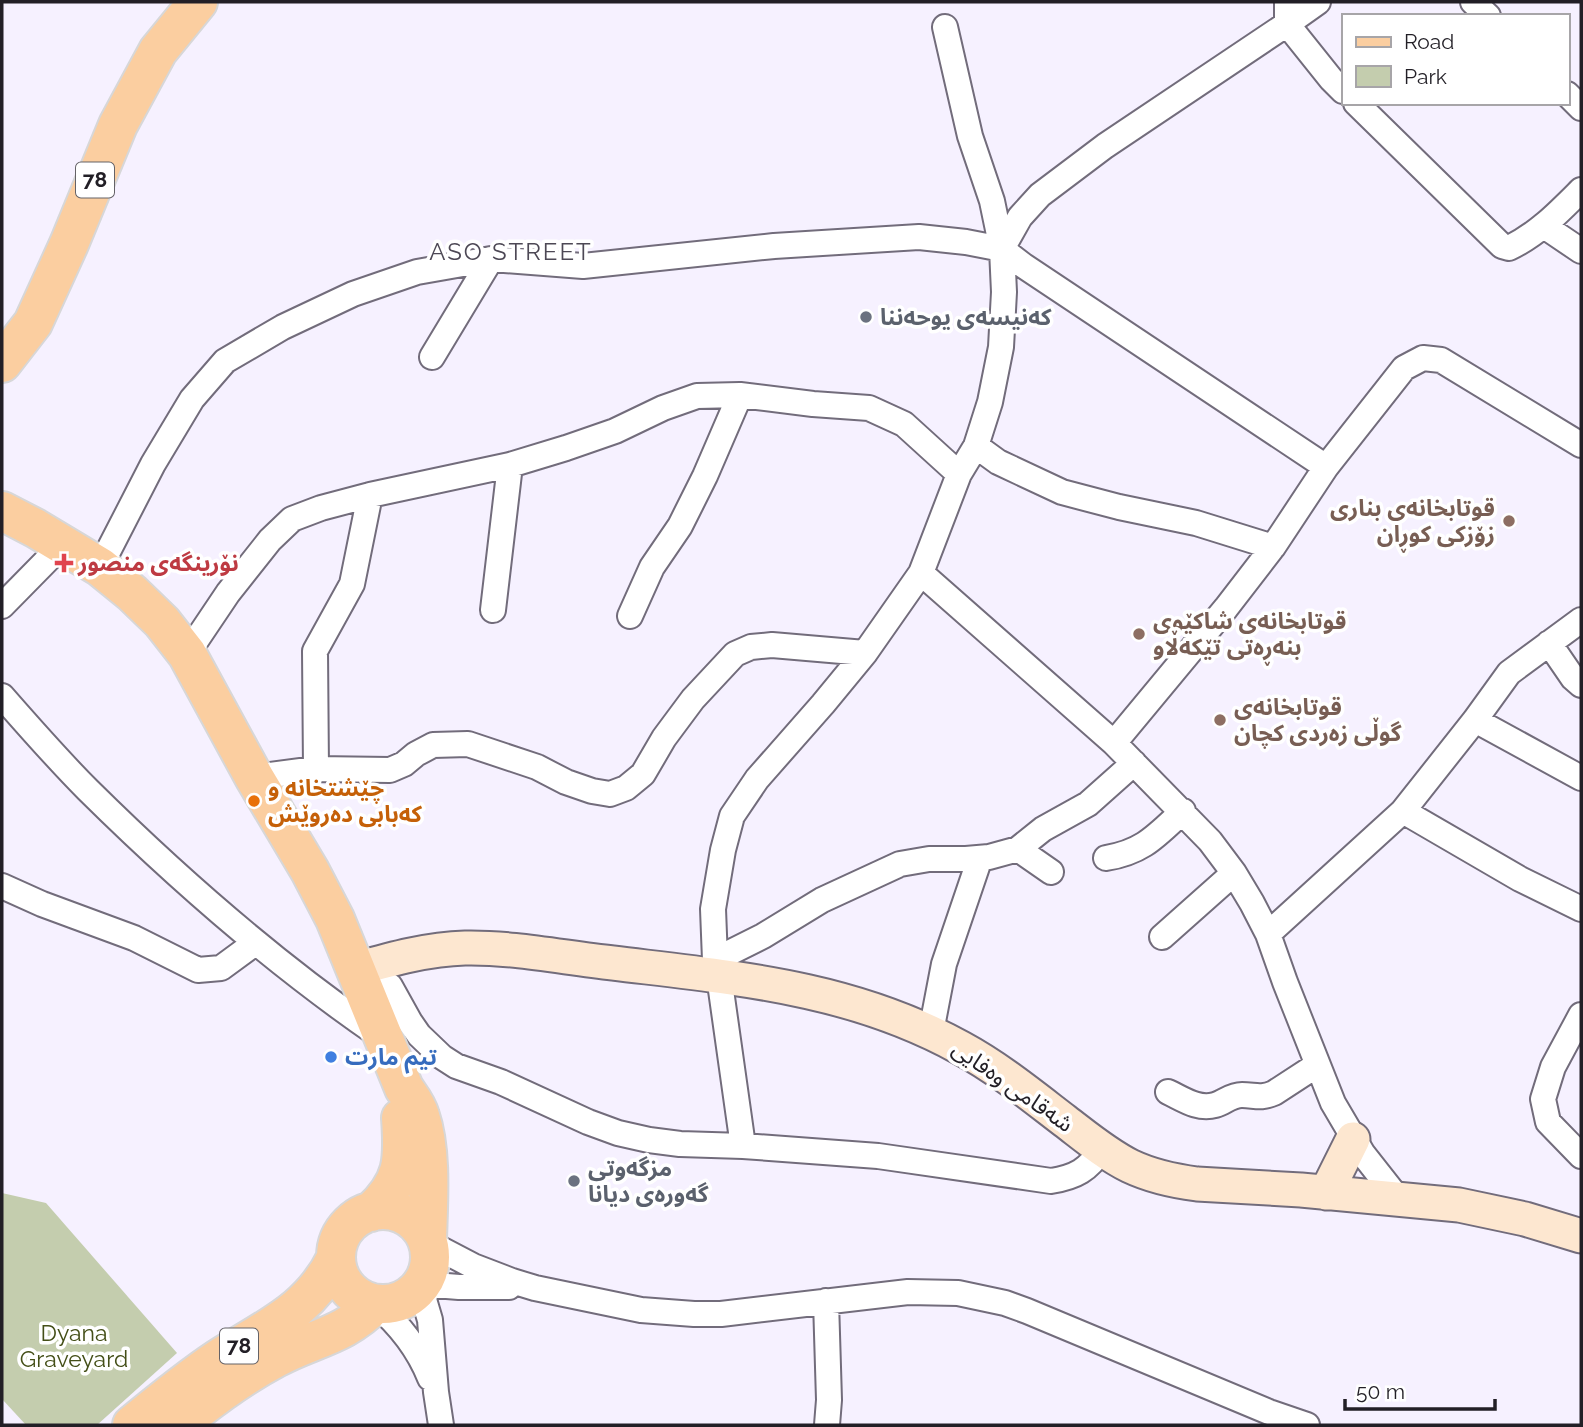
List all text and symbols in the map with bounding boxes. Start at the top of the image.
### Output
legend [1342,14,1569,105]
text: Road [1404,29,1454,54]
text: Park [1404,64,1447,89]
road number: 78 [76,162,114,198]
district label: ASO STREET [429,237,593,266]
place label: کەنیسەی یوحەننا [880,303,1052,330]
marker: کەنیسەی یوحەننا [858,309,874,325]
place label: قوتابخانەی بناری زۆزکی کوڕان [1330,494,1495,553]
marker: قوتابخانەی بناری زۆزکی کوڕان [1501,513,1517,529]
place label: نۆرینگه‌ی منصور [77,549,239,577]
marker: نۆرینگه‌ی منصور [56,555,72,571]
place label: قوتابخانەی شاکێوی بنەڕەتی تێکەڵاو [1153,607,1346,666]
marker: قوتابخانەی شاکێوی بنەڕەتی تێکەڵاو [1131,626,1147,642]
place label: قوتابخانەی گوڵی زەردی کچان [1234,693,1402,749]
marker: قوتابخانەی گوڵی زەردی کچان [1212,712,1228,728]
place label: چێشتخانە و کەبابی دەروێش [268,774,423,828]
marker: چێشتخانە و کەبابی دەروێش [246,793,262,809]
street label: شەقامی وەفایی [947,1034,1079,1138]
place label: تیم مارت [345,1043,437,1074]
marker: تیم مارت [323,1049,339,1065]
place label: مزگەوتی گەورەی دیانا [588,1154,709,1208]
marker: مزگەوتی گەورەی دیانا [566,1173,582,1189]
park label: Dyana Graveyard [20,1319,128,1372]
road number: 78 [220,1328,258,1364]
scale bar [1345,1368,1496,1412]
text: 50 m [1356,1379,1405,1404]

